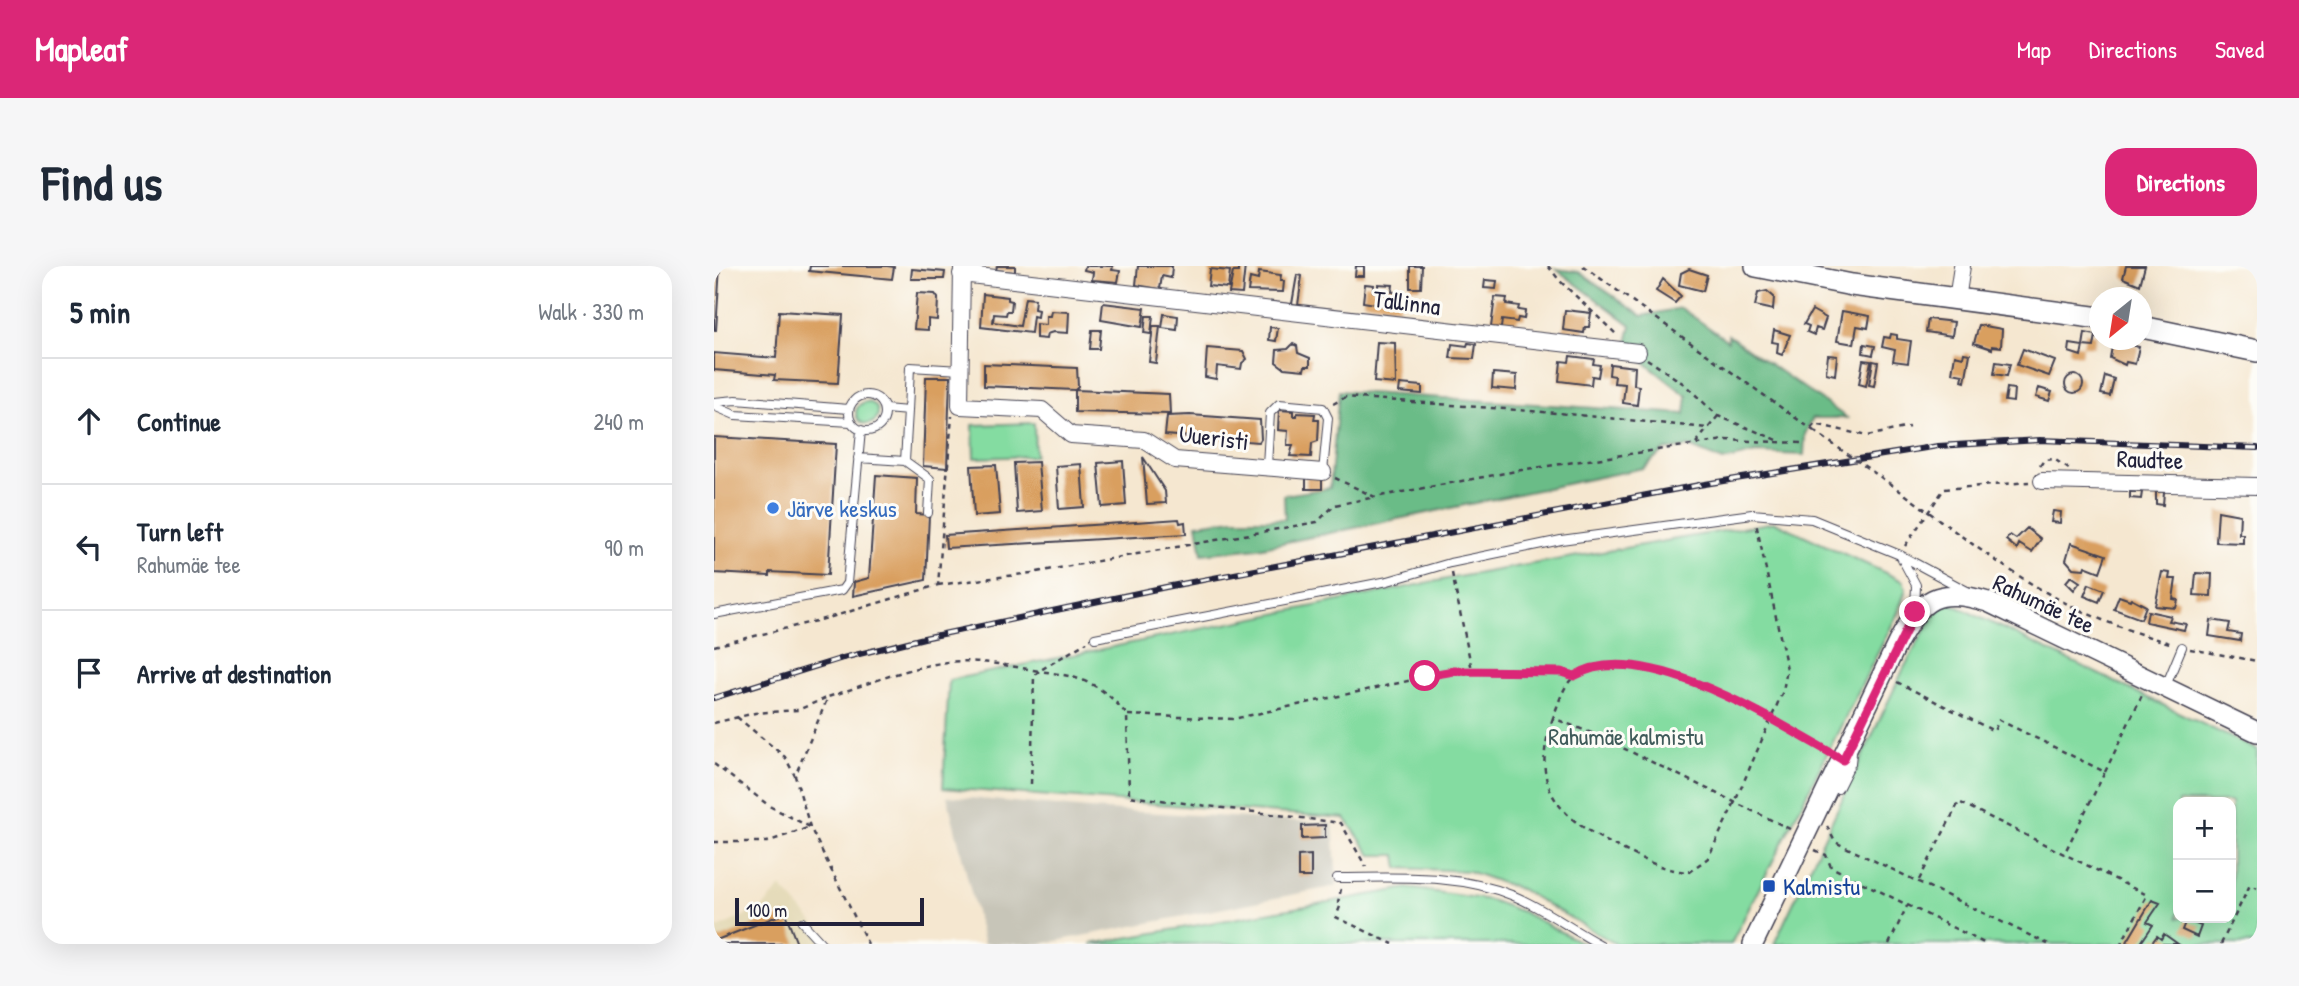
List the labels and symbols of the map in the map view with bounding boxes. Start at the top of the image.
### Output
street label: Tallinna [1372,282,1442,322]
north arrow [2089,287,2152,350]
street label: Uueristi [1177,417,1251,457]
street label: Raudtee [2116,442,2184,476]
place label: Järve keskus [787,492,897,524]
marker: Järve keskus [765,500,781,516]
street label: Rahumäe tee [1988,566,2100,641]
route end [1899,596,1930,627]
route start [1409,660,1440,691]
park label: Rahumäe kalmistu [1548,720,1704,752]
place label: Kalmistu [1783,870,1861,902]
marker: Kalmistu [1761,878,1777,894]
scale bar [735,895,924,927]

